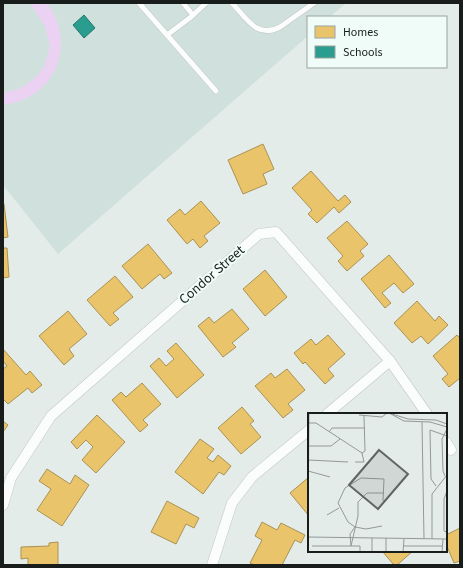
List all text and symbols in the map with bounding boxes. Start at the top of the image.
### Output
legend [307,16,447,68]
text: Homes [343,24,378,41]
text: Schools [343,44,383,61]
street label: Condor Street [175,241,249,309]
inset map [308,413,447,552]

